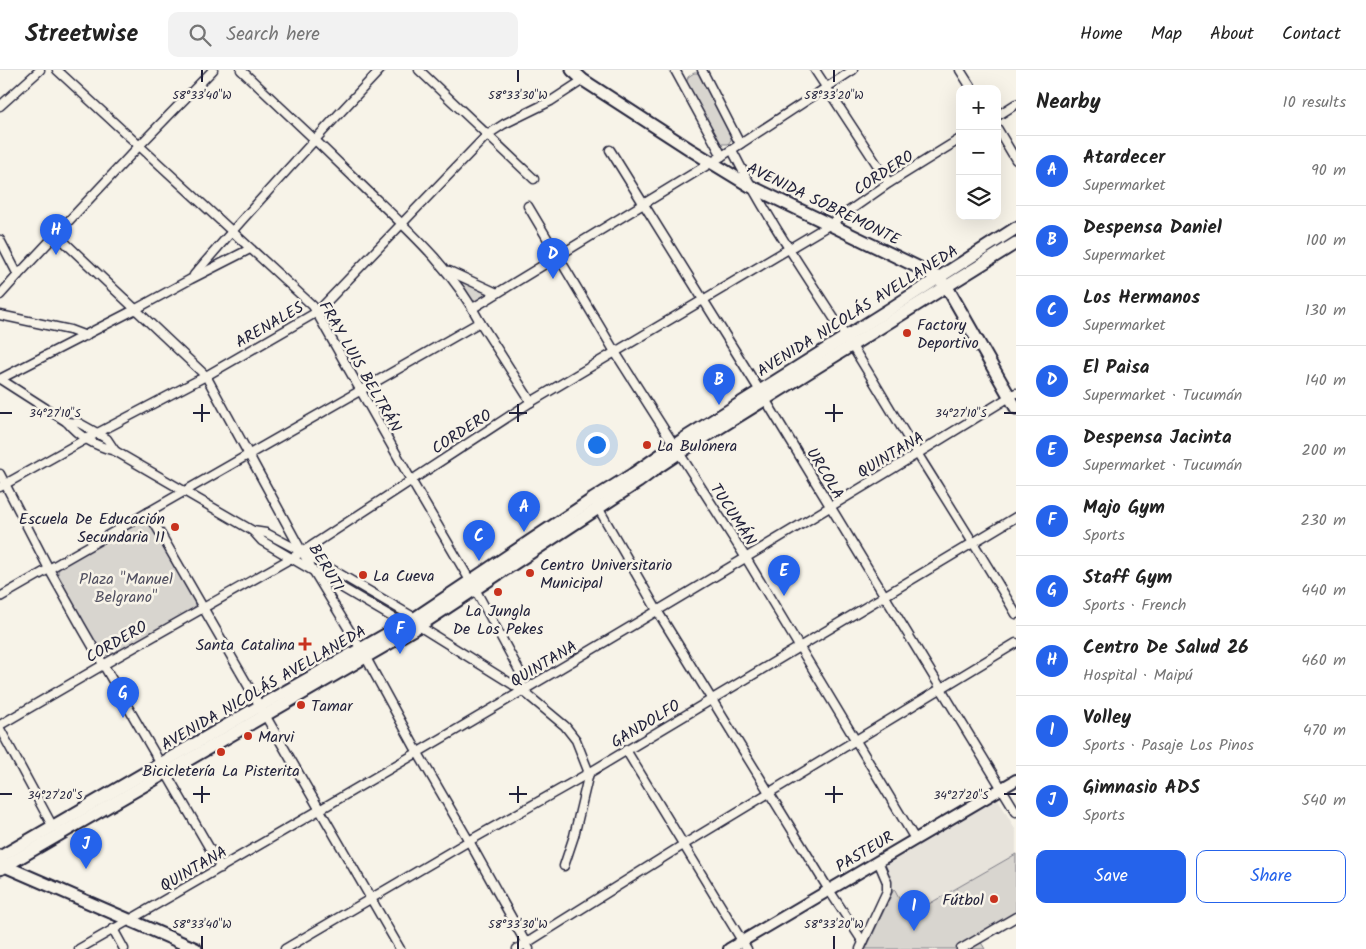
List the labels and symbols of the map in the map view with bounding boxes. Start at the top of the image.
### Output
text: 58°33'40"W [172,86,232,105]
text: 58°33'30"W [488,86,548,105]
text: 58°33'20"W [804,86,864,105]
street label: CORDERO [849,144,919,202]
street label: AVENIDA SOBREMONTE [742,156,905,253]
pin: H [40,214,72,255]
pin: D [537,238,569,279]
street label: AVENIDA NICOLÁS AVELLANEDA [752,239,964,384]
street label: ARENALES [231,295,309,355]
street label: FRAY LUIS BELTRÁN [312,296,408,437]
place label: Factory Deportivo [917,313,979,356]
marker: Factory Deportivo [901,327,913,339]
pin: B [703,364,735,405]
street label: CORDERO [427,403,497,461]
text: 34°27'10"S [29,404,82,423]
text: 34°27'10"S [935,404,988,423]
street label: QUINTANA [852,425,929,485]
your location [584,432,610,458]
place label: La Bulonera [657,434,737,459]
marker: La Bulonera [641,439,653,451]
street label: URCOLA [799,443,850,505]
street label: TUCUMÁN [703,478,763,551]
pin: A [508,491,540,532]
place label: Escuela De Educación Secundaria 11 [19,507,165,550]
pin: C [463,520,495,561]
marker: Escuela De Educación Secundaria 11 [169,521,181,533]
street label: BERUTI [302,539,350,597]
place label: Centro Universitario Municipal [540,553,672,596]
pin: E [768,555,800,596]
place label: La Cueva [373,564,434,589]
park label: Plaza "Manuel Belgrano" [79,567,173,610]
marker: Centro Universitario Municipal [524,567,536,579]
marker: La Cueva [357,569,369,581]
marker: La Jungla De Los Pekes [492,586,504,598]
place label: La Jungla De Los Pekes [453,599,543,642]
pin: F [384,613,416,654]
street label: CORDERO [81,614,152,670]
street label: AVENIDA NICOLÁS AVELLANEDA [156,619,371,757]
place label: Santa Catalina [196,633,295,658]
street label: QUINTANA [505,634,582,694]
marker: Santa Catalina [299,638,311,650]
pin: G [107,677,139,718]
place label: Tamar [311,694,354,719]
street label: GANDOLFO [606,694,686,755]
marker: Tamar [295,699,307,711]
place label: Marvi [258,725,295,750]
marker: Marvi [242,730,254,742]
marker: Bicicletería La Pisterita [215,746,227,758]
place label: Bicicletería La Pisterita [142,759,300,784]
text: 34°27'20"S [27,786,83,805]
text: 34°27'20"S [933,786,989,805]
street label: PASTEUR [831,825,899,879]
pin: J [70,828,102,869]
street label: QUINTANA [155,840,232,899]
place label: Fútbol [942,888,984,913]
pin: I [898,890,930,931]
marker: Fútbol [988,893,1000,905]
text: 58°33'40"W [172,915,232,934]
text: 58°33'30"W [488,915,548,934]
text: 58°33'20"W [804,915,864,934]

